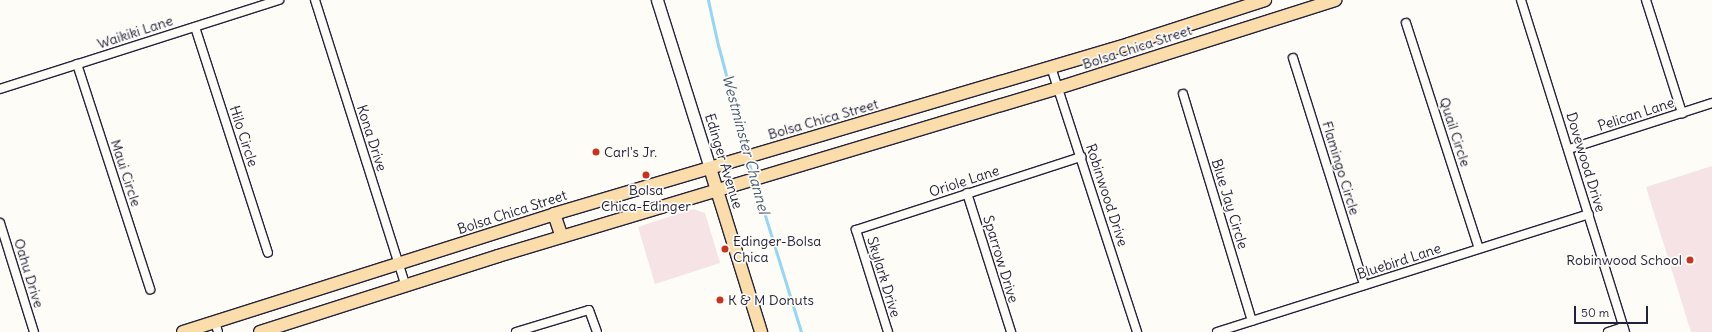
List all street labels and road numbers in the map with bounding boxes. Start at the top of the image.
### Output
street label: Waikiki Lane [95,12,175,52]
street label: Bolsa Chica Street [1080,21,1194,73]
street label: Pelican Lane [1596,94,1676,134]
street label: Bolsa Chica Street [766,95,880,143]
street label: Quail Circle [1436,95,1474,169]
street label: Hilo Circle [226,103,262,169]
street label: Kona Drive [353,103,391,173]
street label: Dovewood Drive [1563,110,1609,214]
street label: Edinger Avenue [702,111,746,211]
street label: Flamingo Circle [1319,119,1363,217]
street label: Maui Circle [107,137,145,209]
street label: Robinwood Drive [1082,142,1132,248]
street label: Blue Jay Circle [1208,157,1252,251]
street label: Oriole Lane [927,162,1001,200]
street label: Bolsa Chica Street [455,186,569,238]
street label: Sparrow Drive [980,213,1022,305]
street label: Skylark Drive [864,235,904,319]
street label: Oahu Drive [11,236,47,310]
street label: Bluebird Lane [1355,240,1443,282]

